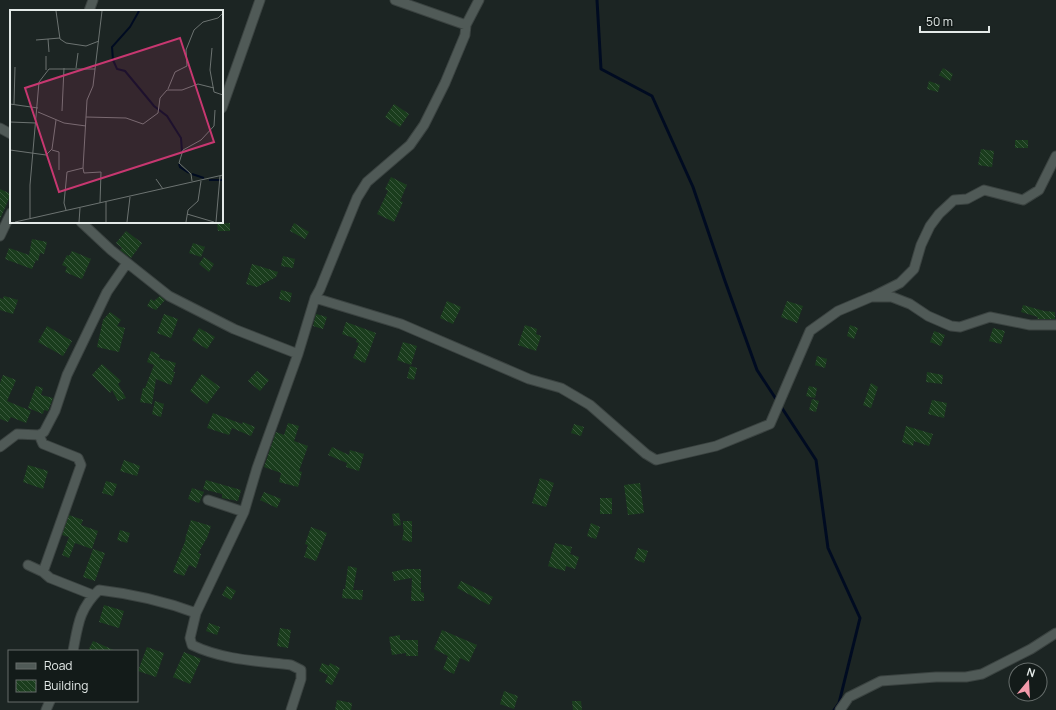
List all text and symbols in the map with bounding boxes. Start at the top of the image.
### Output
scale bar [920,8,989,34]
inset map [10,10,223,223]
text: 50 m [926,13,953,30]
legend [8,650,138,702]
text: Road [44,657,72,674]
north arrow [1008,662,1048,702]
text: N [1025,664,1037,680]
text: Building [44,677,88,694]

